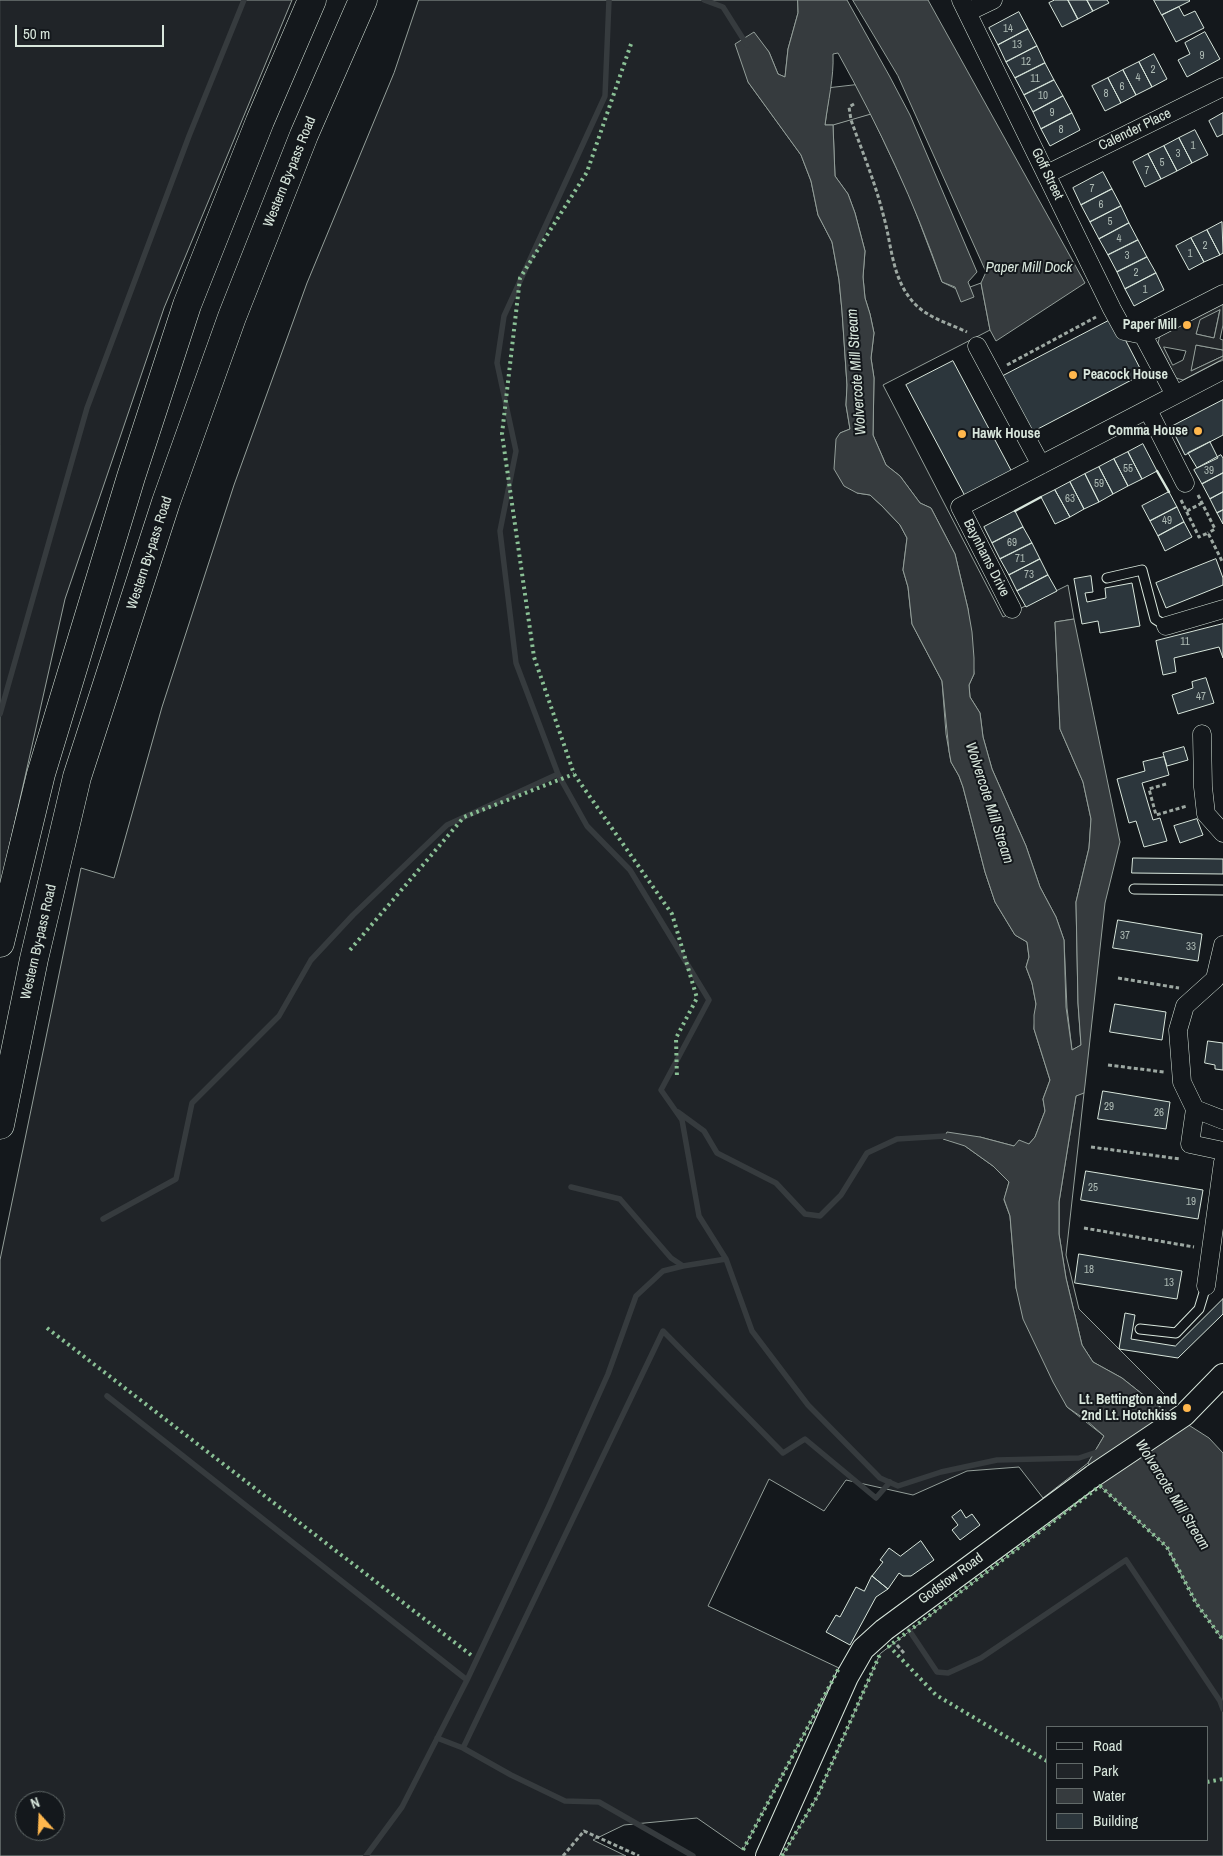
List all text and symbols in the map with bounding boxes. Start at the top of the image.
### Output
scale bar [18,15,166,47]
house number: 14 [1003,22,1013,36]
text: 50 m [23,23,50,44]
house number: 13 [1012,38,1022,52]
house number: 9 [1199,49,1205,63]
house number: 12 [1021,55,1031,69]
house number: 2 [1150,63,1156,77]
house number: 4 [1135,71,1141,85]
house number: 11 [1030,72,1040,86]
house number: 6 [1119,80,1125,94]
house number: 8 [1103,87,1109,101]
house number: 10 [1038,89,1048,103]
street label: Calender Place [1096,105,1174,155]
house number: 9 [1049,106,1055,120]
street label: Western By-pass Road [260,114,320,230]
house number: 8 [1058,123,1064,137]
house number: 1 [1190,139,1196,153]
street label: Goff Street [1027,145,1067,203]
house number: 3 [1175,147,1181,161]
house number: 5 [1159,156,1165,170]
house number: 7 [1144,164,1150,178]
house number: 7 [1089,182,1095,196]
house number: 6 [1098,198,1104,212]
house number: 5 [1107,215,1113,229]
house number: 4 [1116,232,1122,246]
house number: 2 [1202,239,1208,253]
house number: 1 [1187,247,1193,261]
house number: 3 [1124,249,1130,263]
water label: Paper Mill Dock [986,259,1072,277]
house number: 2 [1133,266,1139,280]
house number: 1 [1142,283,1148,297]
water label: Wolvercote Mill Stream [844,308,870,436]
place label: Paper Mill [1123,317,1177,333]
marker: Paper Mill [1181,319,1193,331]
place label: Peacock House [1083,367,1168,383]
marker: Peacock House [1067,369,1079,381]
place label: Comma House [1108,423,1188,439]
marker: Comma House [1192,425,1204,437]
place label: Hawk House [972,426,1040,442]
marker: Hawk House [956,428,968,440]
house number: 55 [1123,462,1133,476]
house number: 39 [1204,464,1214,478]
house number: 59 [1094,477,1104,491]
house number: 63 [1065,492,1075,506]
street label: Western By-pass Road [124,494,176,612]
house number: 49 [1162,514,1172,528]
street label: Baynhams Drive [959,516,1013,600]
house number: 69 [1007,536,1017,550]
house number: 71 [1015,552,1025,566]
house number: 73 [1024,568,1034,582]
house number: 11 [1180,635,1190,649]
house number: 47 [1196,690,1206,704]
water label: Wolvercote Mill Stream [961,740,1017,866]
street label: Western By-pass Road [18,883,60,1001]
house number: 37 [1120,929,1130,943]
house number: 33 [1186,940,1196,954]
house number: 29 [1104,1100,1114,1114]
house number: 26 [1154,1106,1164,1120]
house number: 25 [1088,1181,1098,1195]
house number: 19 [1186,1195,1196,1209]
house number: 18 [1084,1263,1094,1277]
house number: 13 [1164,1276,1174,1290]
place label: Lt. Bettington and 2nd Lt. Hotchkiss [1079,1392,1177,1424]
marker: Lt. Bettington and 2nd Lt. Hotchkiss [1181,1402,1193,1414]
water label: Wolvercote Mill Stream [1131,1436,1213,1554]
street label: Godstow Road [915,1550,987,1608]
legend [1046,1726,1208,1841]
text: Road [1093,1735,1122,1756]
text: Park [1093,1760,1118,1781]
text: Water [1093,1785,1125,1806]
north arrow [15,1791,65,1841]
text: N [28,1793,42,1813]
text: Building [1093,1810,1138,1831]

